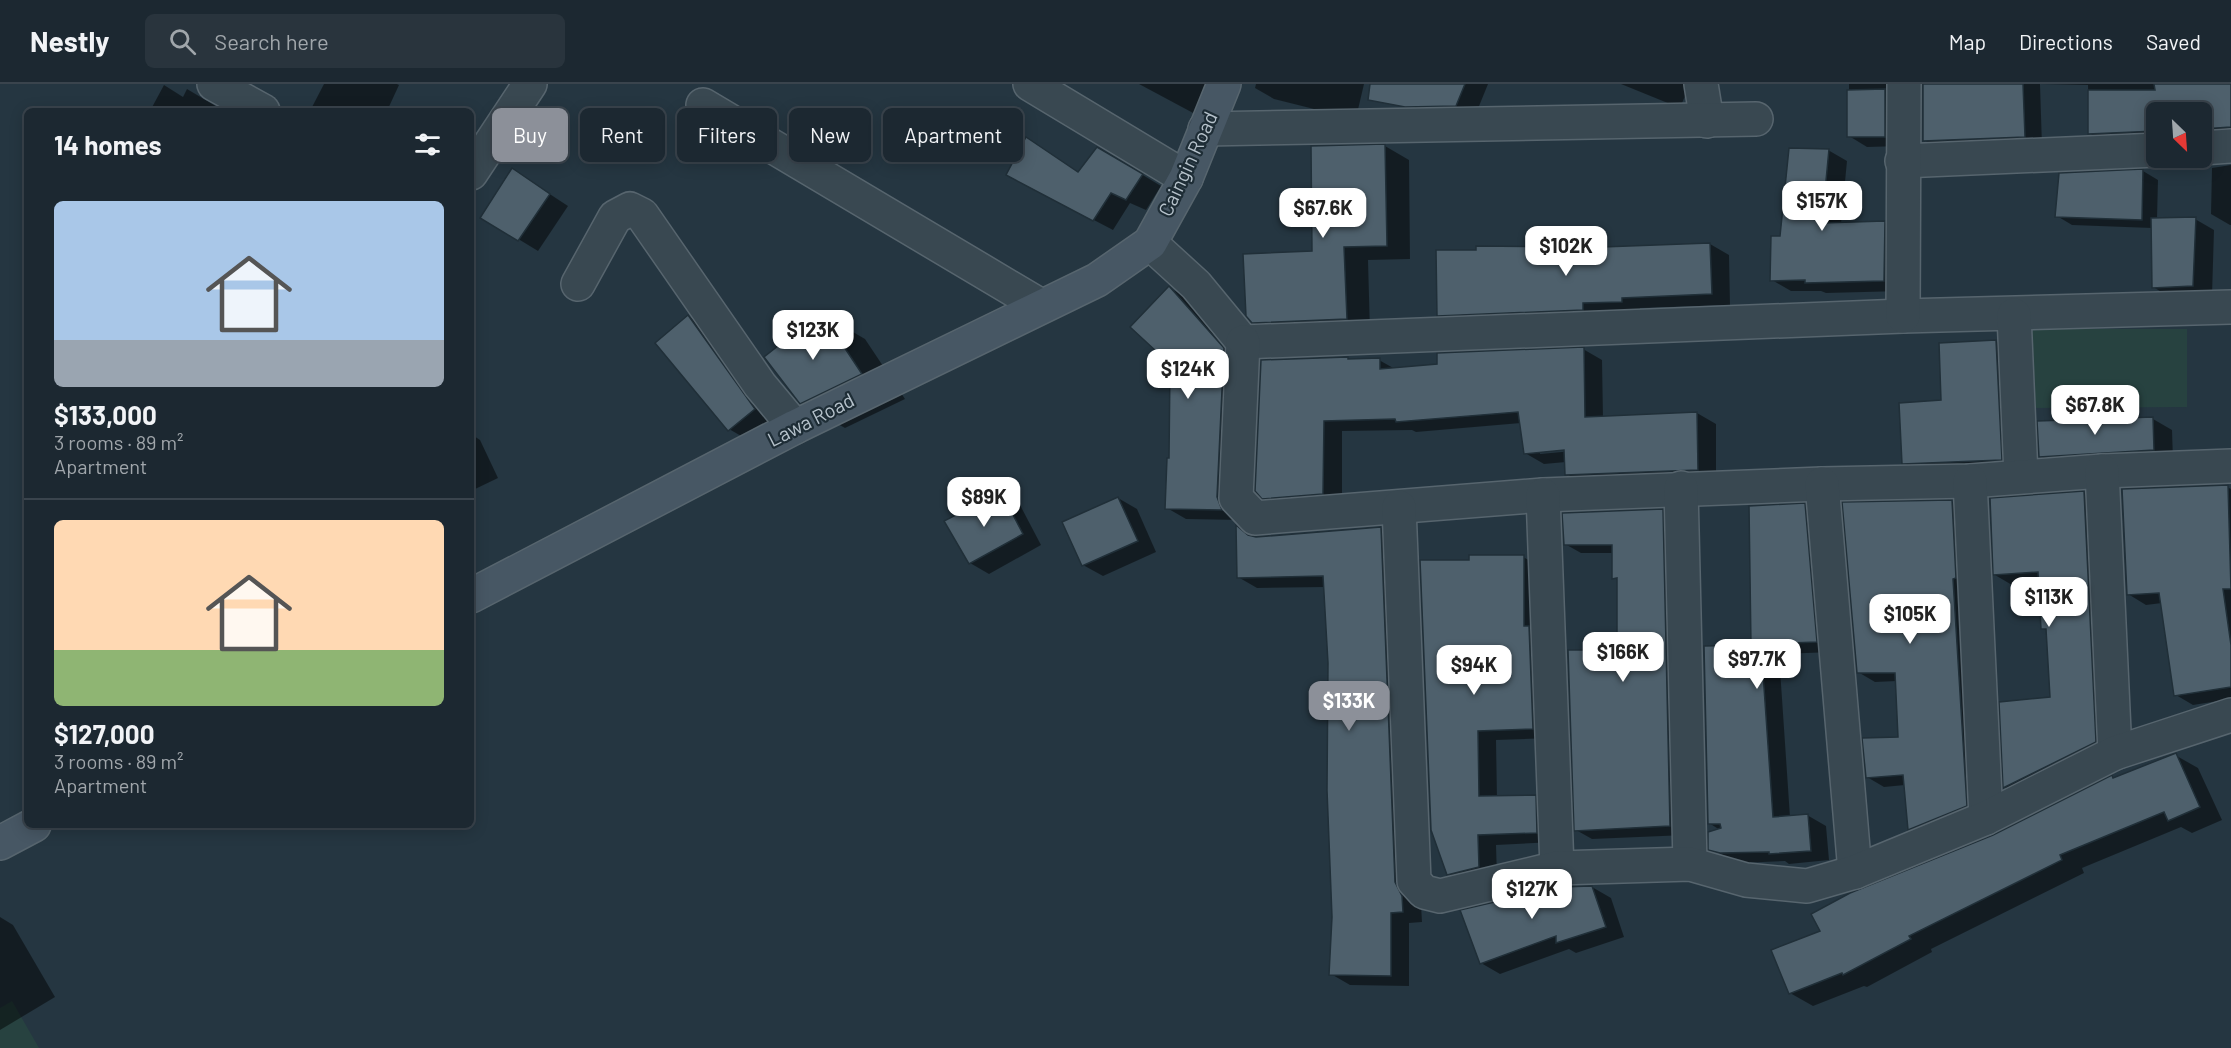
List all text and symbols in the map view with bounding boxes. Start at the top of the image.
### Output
search box [145,14,565,68]
text: Nestly [30,24,109,58]
icon: search [166,25,199,58]
text: Search here [214,28,329,54]
text: Map [1949,29,1986,54]
text: Directions [2019,29,2113,54]
text: Saved [2146,29,2201,54]
north arrow [2146,102,2212,168]
map controls [2146,102,2212,168]
street label: Caingin Road [1152,107,1222,220]
chip: Buy [492,108,568,162]
chip: Rent [580,108,665,162]
chip: Filters [677,108,777,162]
chip: New [789,108,871,162]
chip: Apartment [883,108,1023,162]
icon: filters [411,128,444,161]
text: 14 homes [54,129,161,160]
pin: $157K [1780,181,1864,232]
pin: $67.6K [1274,188,1372,239]
text: $157K [1796,188,1848,212]
text: $67.6K [1293,195,1353,219]
pin: $102K [1524,226,1608,277]
text: $102K [1539,233,1593,257]
icon: home [195,240,303,348]
pin: $123K [771,310,855,361]
text: $123K [787,317,839,341]
pin: $124K [1146,349,1230,400]
text: $124K [1161,356,1215,380]
pin: $67.8K [2046,385,2144,436]
street label: Lawa Road [763,387,858,451]
text: $67.8K [2065,392,2125,416]
text: $133,000 [54,399,157,430]
text: 3 rooms · 89 m² [54,430,184,454]
text: Apartment [54,454,147,478]
pin: $89K [948,477,1020,528]
text: $89K [961,484,1007,508]
icon: home [195,559,303,667]
pin: $113K [2007,577,2091,628]
text: $113K [2024,584,2074,608]
pin: $105K [1868,594,1952,645]
text: $105K [1883,601,1937,625]
pin: $166K [1581,632,1665,683]
text: $166K [1597,639,1649,663]
pin: $97.7K [1708,639,1806,690]
pin: $94K [1438,645,1510,696]
text: $97.7K [1728,646,1786,670]
text: $94K [1451,652,1497,676]
pin: $133K [1307,681,1391,732]
text: $133K [1323,688,1375,712]
text: $127,000 [54,718,155,749]
text: 3 rooms · 89 m² [54,749,184,773]
text: Apartment [54,773,147,797]
pin: $127K [1490,869,1574,920]
text: $127K [1506,876,1558,900]

